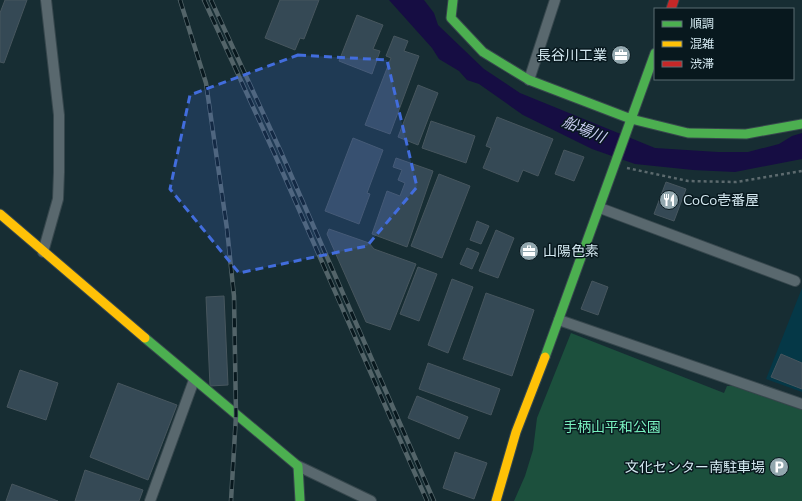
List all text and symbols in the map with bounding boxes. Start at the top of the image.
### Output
legend [654,8,794,80]
text: 順調 [690,16,714,31]
text: 混雑 [690,36,714,51]
office icon: 長谷川工業 [610,44,632,66]
place label: 長谷川工業 [537,46,607,64]
text: 渋滞 [690,56,714,71]
water label: 船場川 [560,111,610,147]
restaurant icon: CoCo壱番屋 [658,189,680,211]
place label: CoCo壱番屋 [683,191,759,209]
office icon: 山陽色素 [518,240,540,262]
place label: 山陽色素 [543,242,599,260]
park label: 手柄山平和公園 [563,418,661,436]
parking icon: 文化センター南駐車場 [768,456,790,478]
place label: 文化センター南駐車場 [625,458,765,476]

